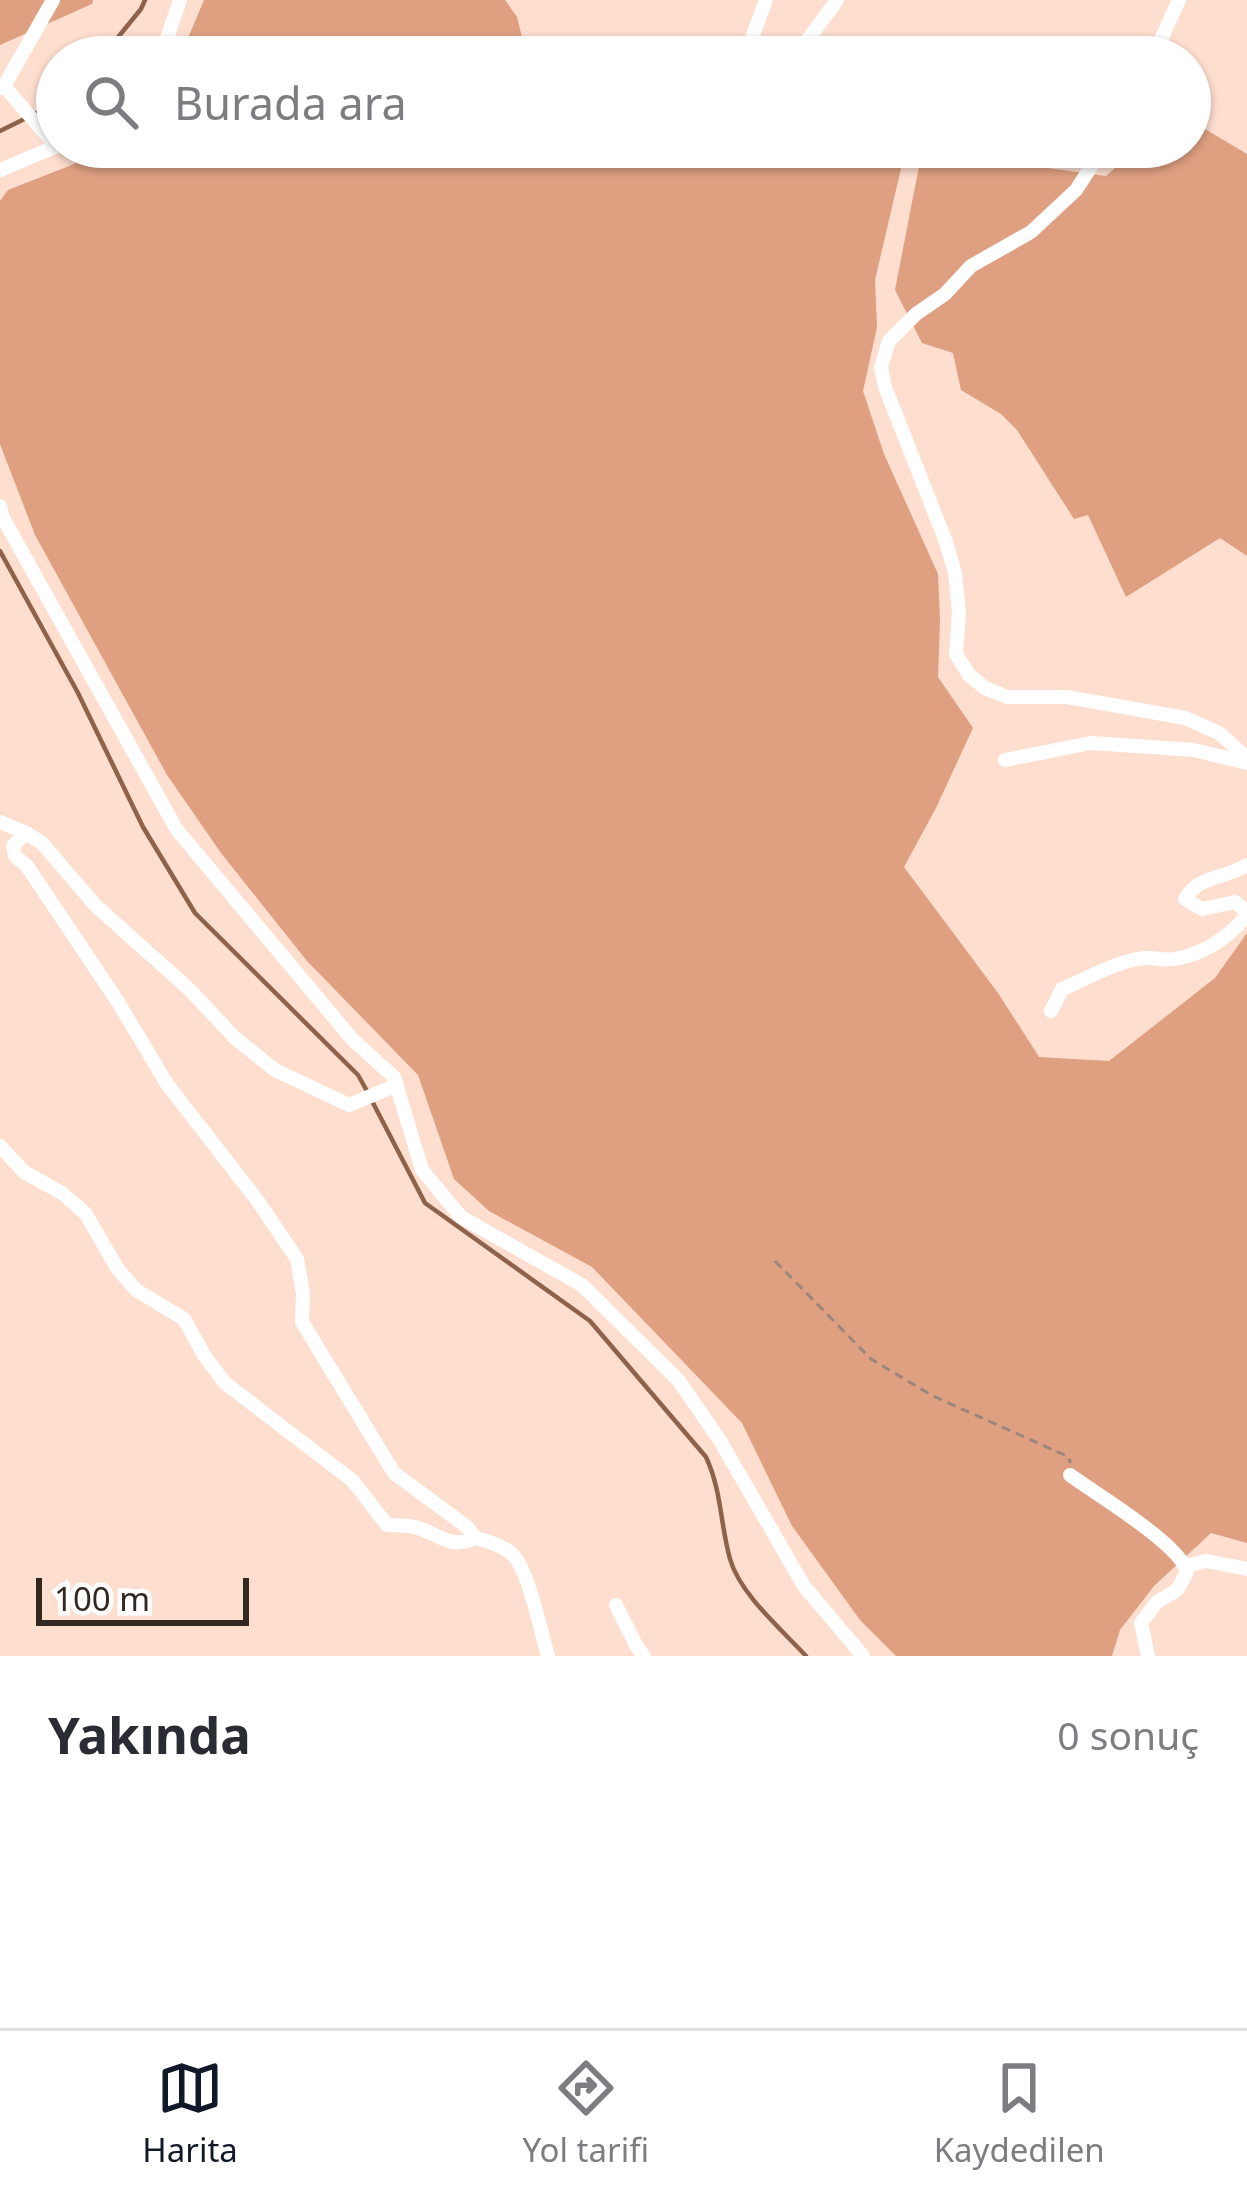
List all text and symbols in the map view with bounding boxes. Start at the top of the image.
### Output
search box [36,36,1211,168]
icon: search [78,69,144,135]
text: Burada ara [174,72,407,133]
scale bar [36,1572,249,1625]
text: 100 m [54,1576,150,1621]
text: Yakında [48,1699,251,1769]
text: 0 sonuç [1057,1708,1199,1761]
tab: Harita [142,2055,238,2172]
tab: Yol tarifi [522,2055,649,2172]
tab: Kaydedilen [934,2055,1105,2172]

